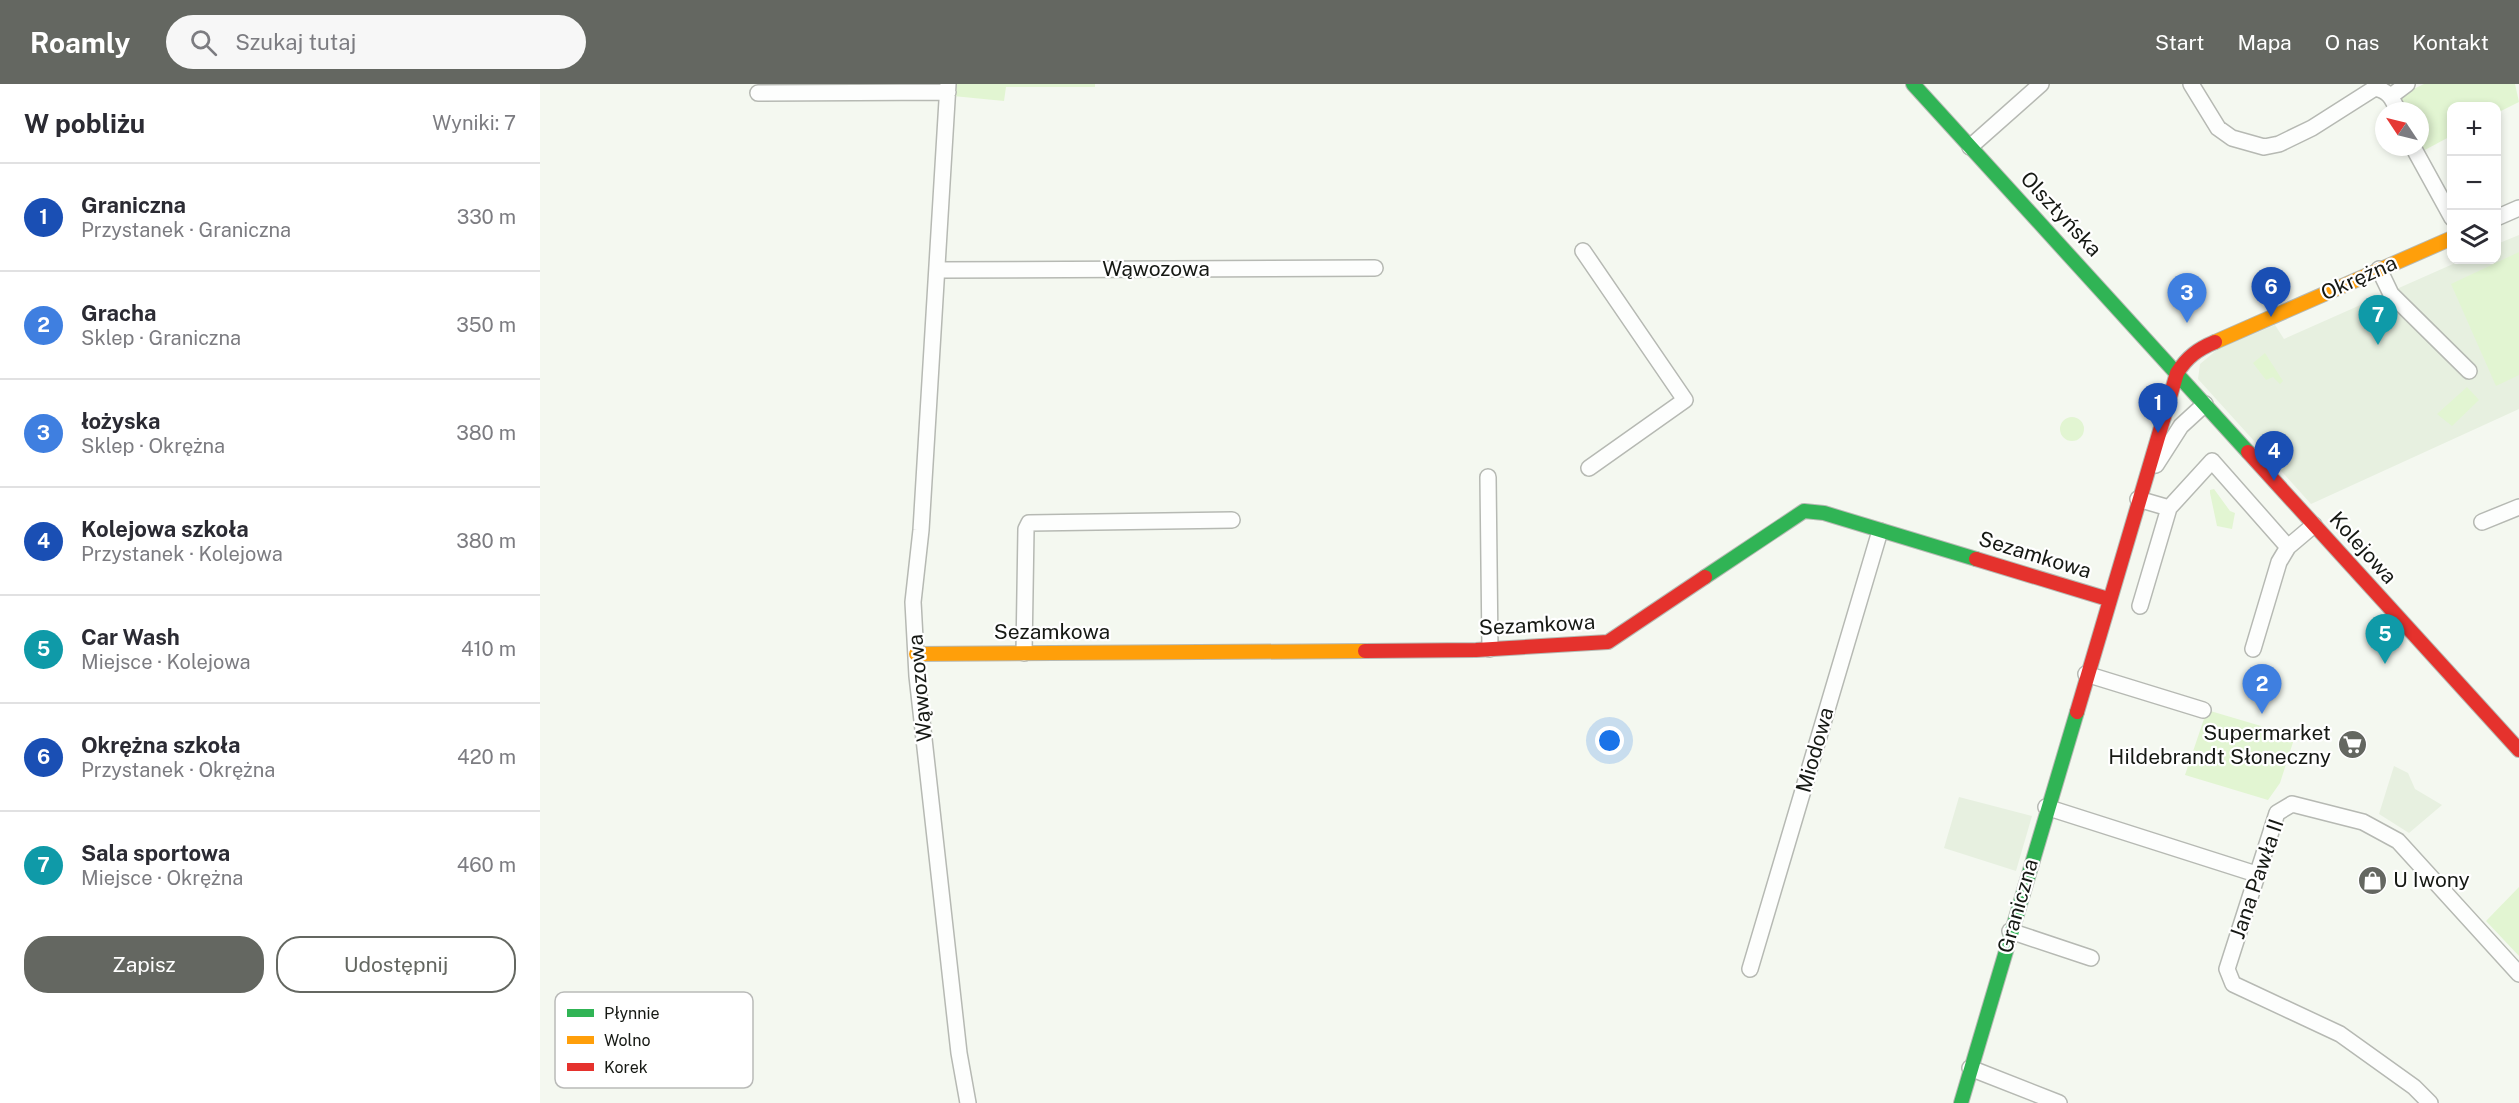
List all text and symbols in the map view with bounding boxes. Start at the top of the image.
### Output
search box [166,15,586,69]
text: Roamly [30,26,130,59]
icon: search [187,26,220,59]
text: Szukaj tutaj [235,29,356,55]
text: Start [2155,30,2205,55]
text: Mapa [2238,30,2292,55]
text: O nas [2325,30,2379,55]
text: Kontakt [2412,30,2489,55]
north arrow [2375,102,2429,156]
map controls [2447,102,2501,264]
button: + [2447,102,2501,156]
text: W pobliżu [24,108,145,139]
text: Wyniki: 7 [432,111,516,135]
button: − [2447,156,2501,210]
street label: Olsztyńska [2016,166,2107,261]
text: Graniczna [81,192,186,218]
text: 1 [39,205,48,229]
text: 330 m [457,205,516,229]
button: layers [2447,210,2501,264]
text: Przystanek · Graniczna [81,218,291,242]
street label: Okrężna [2317,250,2401,305]
street label: Wąwozowa [1102,256,1210,281]
pin: 6 [2252,268,2290,317]
pin: 3 [2168,274,2206,323]
pin: 7 [2358,296,2398,345]
text: Gracha [81,300,156,326]
text: 2 [37,313,50,337]
text: 350 m [456,313,516,337]
text: Sklep · Graniczna [81,326,241,350]
pin: 1 [2138,384,2178,433]
text: łożyska [81,408,160,434]
text: 3 [37,421,50,445]
text: 380 m [456,421,516,445]
pin: 4 [2254,432,2294,481]
text: Sklep · Okrężna [81,434,225,458]
street label: Kolejowa [2325,506,2402,589]
text: Kolejowa szkoła [81,516,249,542]
street label: Sezamkowa [1976,526,2094,584]
text: 4 [37,529,50,553]
text: 380 m [456,529,516,553]
text: Przystanek · Kolejowa [81,542,283,566]
street label: Sezamkowa [1478,609,1596,640]
pin: 5 [2366,614,2404,664]
street label: Sezamkowa [994,619,1110,644]
text: Car Wash [81,624,180,650]
street label: Wąwozowa [902,633,937,743]
text: 5 [37,637,50,661]
text: 410 m [461,637,516,661]
text: Miejsce · Kolejowa [81,650,251,674]
pin: 2 [2242,664,2282,714]
street label: Miodowa [1790,704,1839,795]
place label: Supermarket Hildebrandt Słoneczny [2108,720,2331,769]
your location [1595,726,1624,755]
supermarket icon: Supermarket Hildebrandt Słoneczny [2336,729,2368,761]
text: Okrężna szkoła [81,732,241,758]
text: 6 [37,745,50,769]
text: 420 m [457,745,516,769]
text: Przystanek · Okrężna [81,758,275,782]
street label: Jana Pawła II [2224,816,2289,942]
text: Sala sportowa [81,840,230,866]
text: 7 [37,853,50,877]
text: 460 m [457,853,516,877]
street label: Graniczna [1992,856,2043,956]
shop icon: U Iwony [2356,864,2388,896]
text: Miejsce · Okrężna [81,866,243,890]
place label: U Iwony [2393,867,2470,892]
button: Zapisz [24,936,264,993]
button: Udostępnij [276,936,516,993]
legend [555,992,753,1088]
text: Płynnie [604,1004,660,1023]
text: Wolno [604,1031,651,1050]
text: Korek [604,1058,648,1077]

